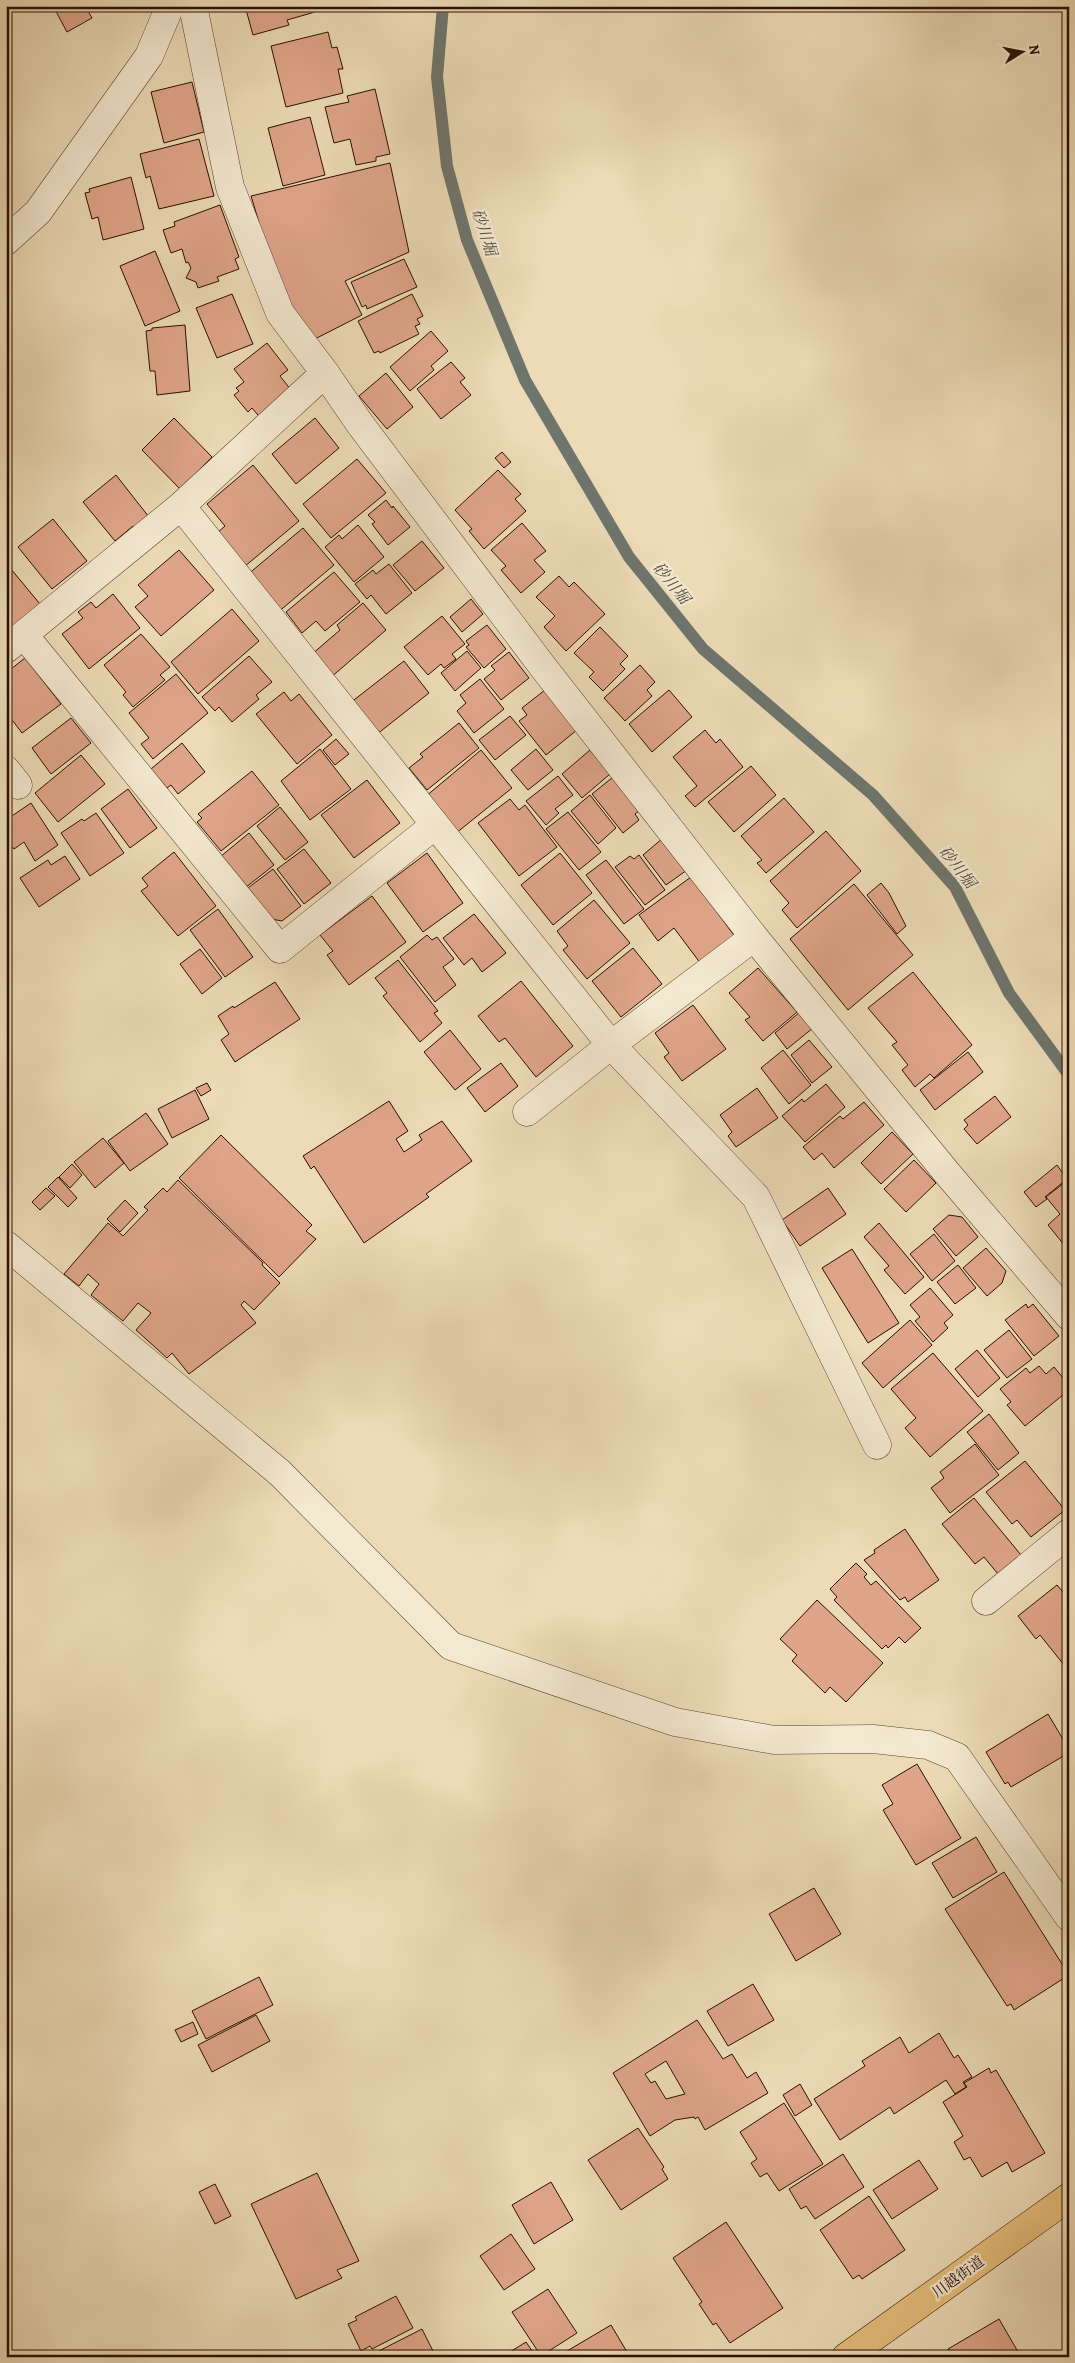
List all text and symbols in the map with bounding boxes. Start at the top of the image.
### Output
north arrow [998,28,1048,78]
text: N [1024,43,1045,57]
water label: 砂川堀 [466,206,503,261]
water label: 砂川堀 [647,557,697,611]
water label: 砂川堀 [934,841,982,895]
street label: 川越街道 [928,2251,988,2303]

